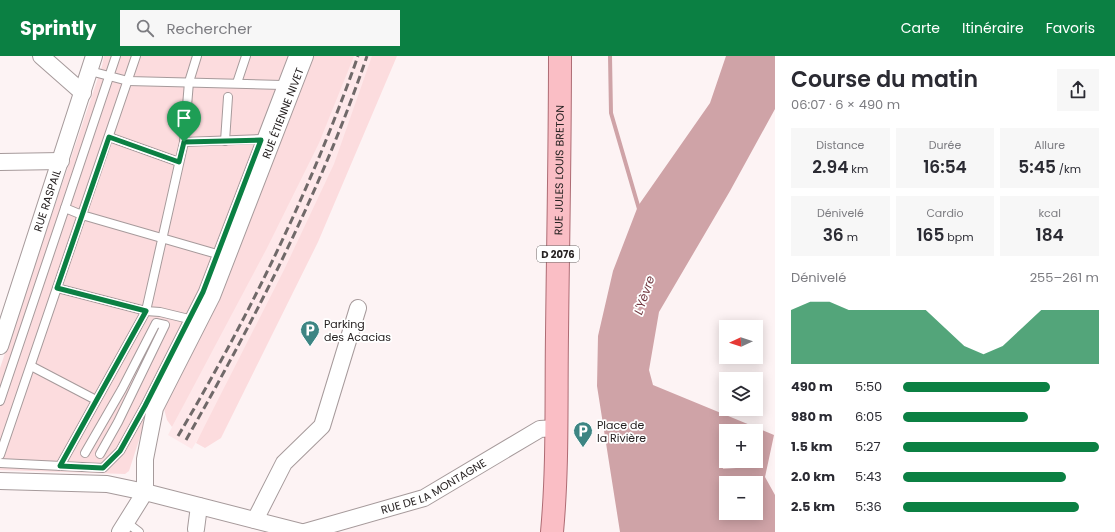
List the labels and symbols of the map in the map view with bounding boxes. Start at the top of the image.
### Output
street label: RUE ÉTIENNE NIVET [258,65,308,161]
pin [167,101,201,142]
street label: RUE JULES LOUIS BRETON [550,105,568,235]
street label: RUE RASPAIL [30,167,65,234]
road number: D 2076 [537,246,579,262]
water label: L'Yèvre [629,273,659,317]
place label: Parking des Acacias [324,316,391,345]
parking icon: Parking des Acacias [299,319,321,347]
north arrow [719,320,763,364]
place label: Place de la Rivière [597,417,646,446]
parking icon: Place de la Rivière [572,420,594,448]
street label: RUE DE LA MONTAGNE [379,455,489,518]

